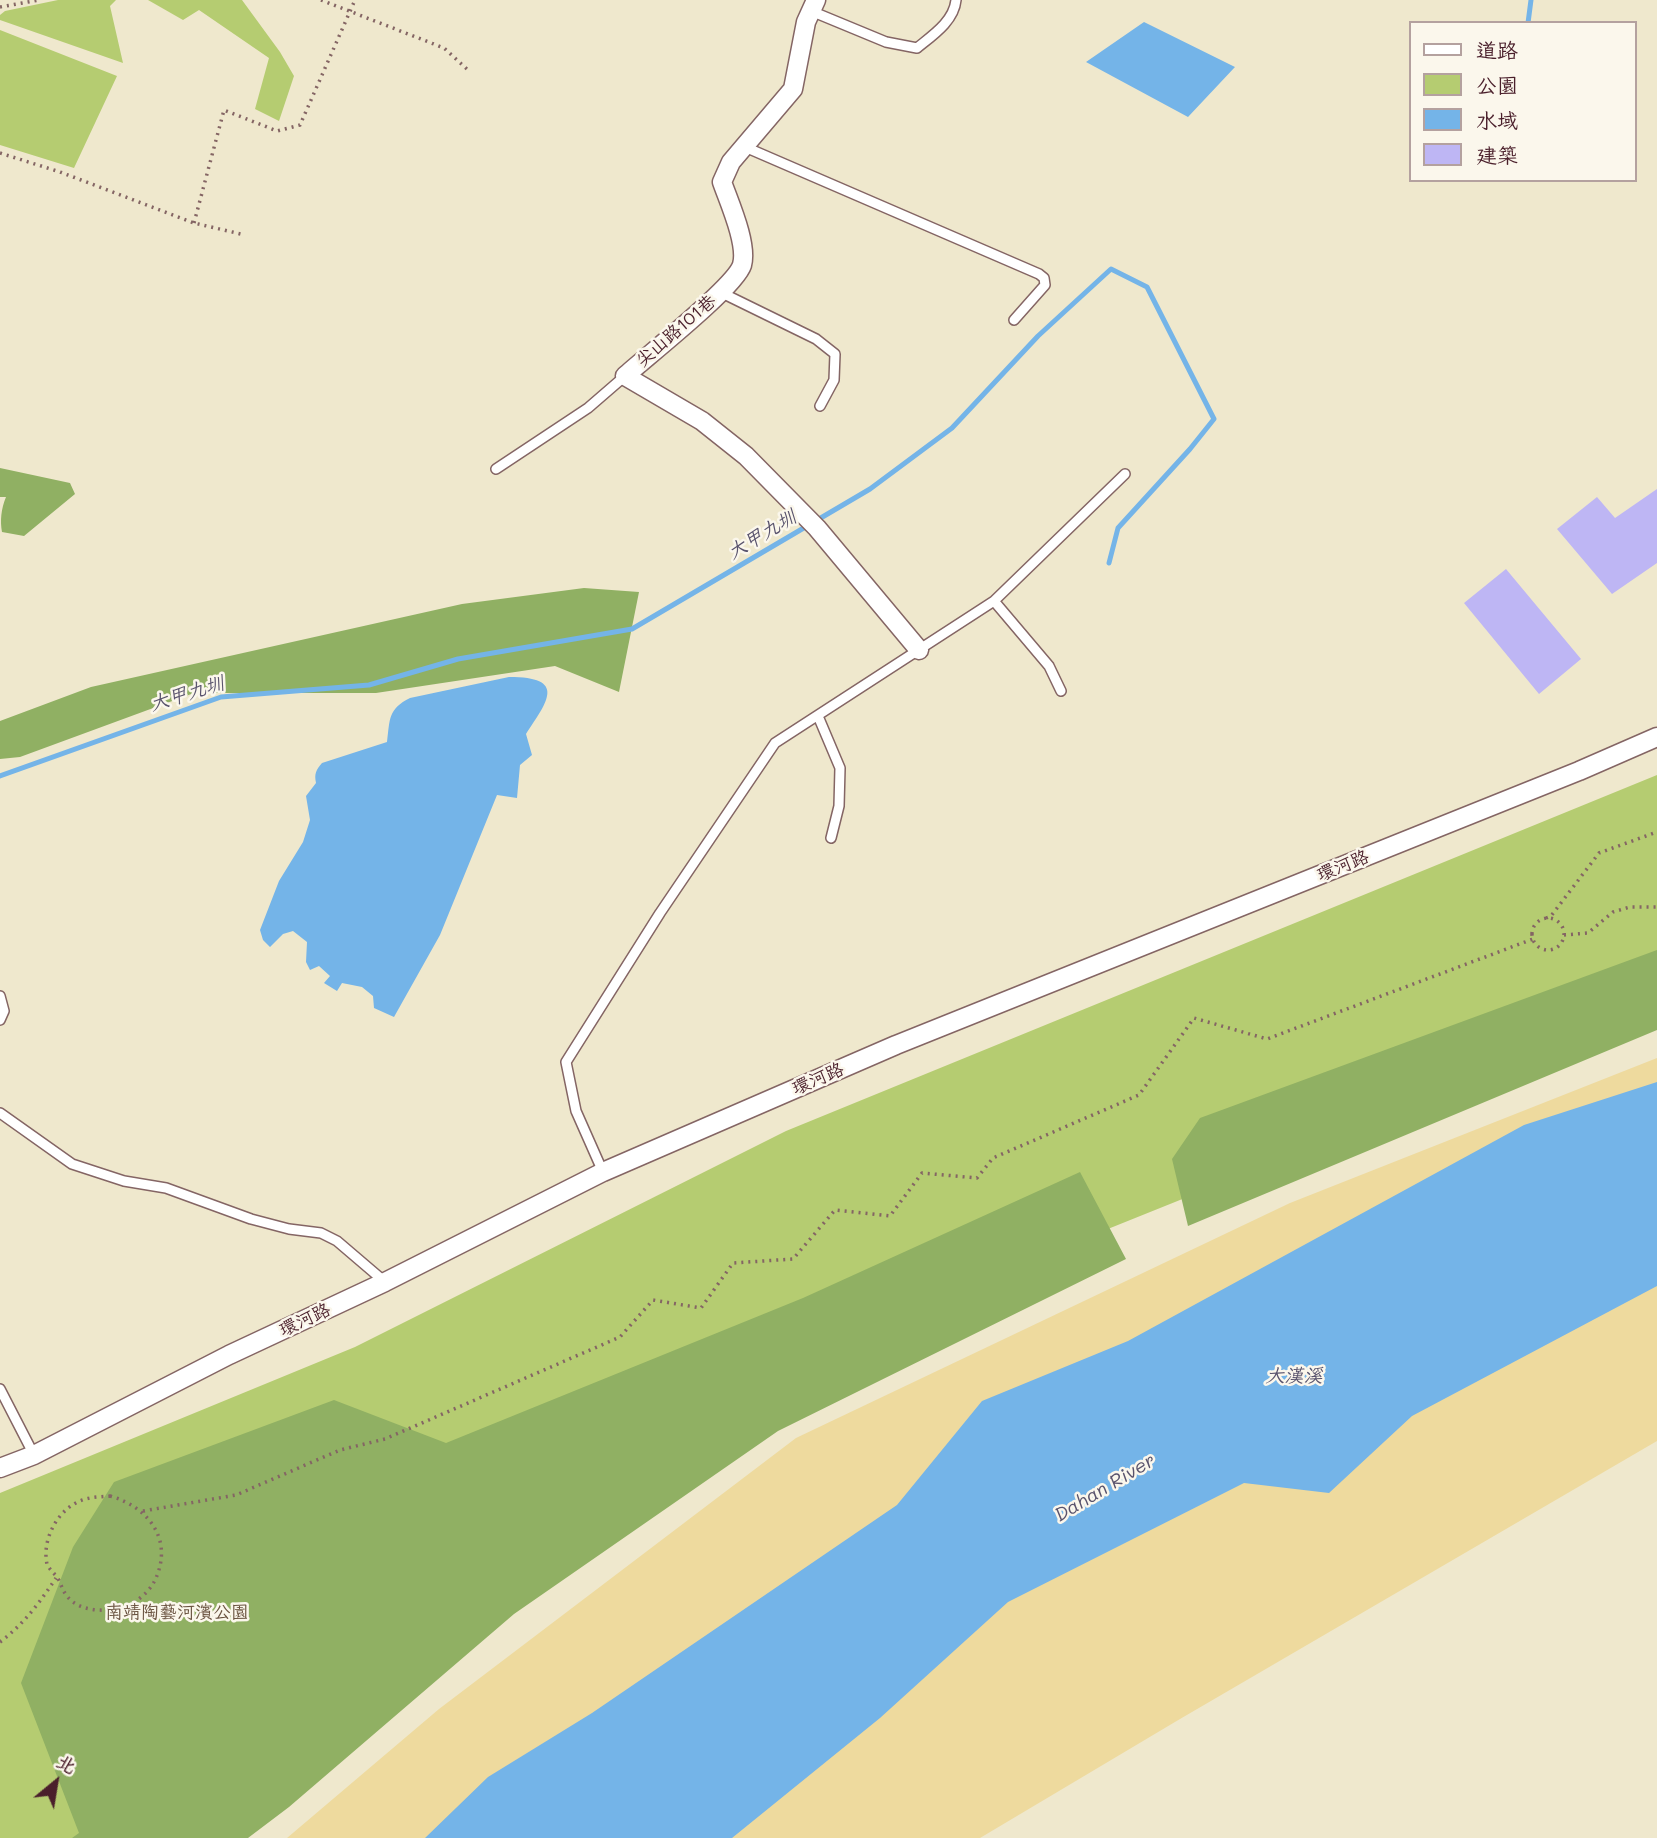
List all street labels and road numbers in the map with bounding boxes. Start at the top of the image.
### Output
street label: 尖山路101巷 [631,290,721,372]
street label: 環河路 [1314,846,1372,886]
street label: 環河路 [789,1059,847,1099]
street label: 環河路 [276,1299,334,1341]

